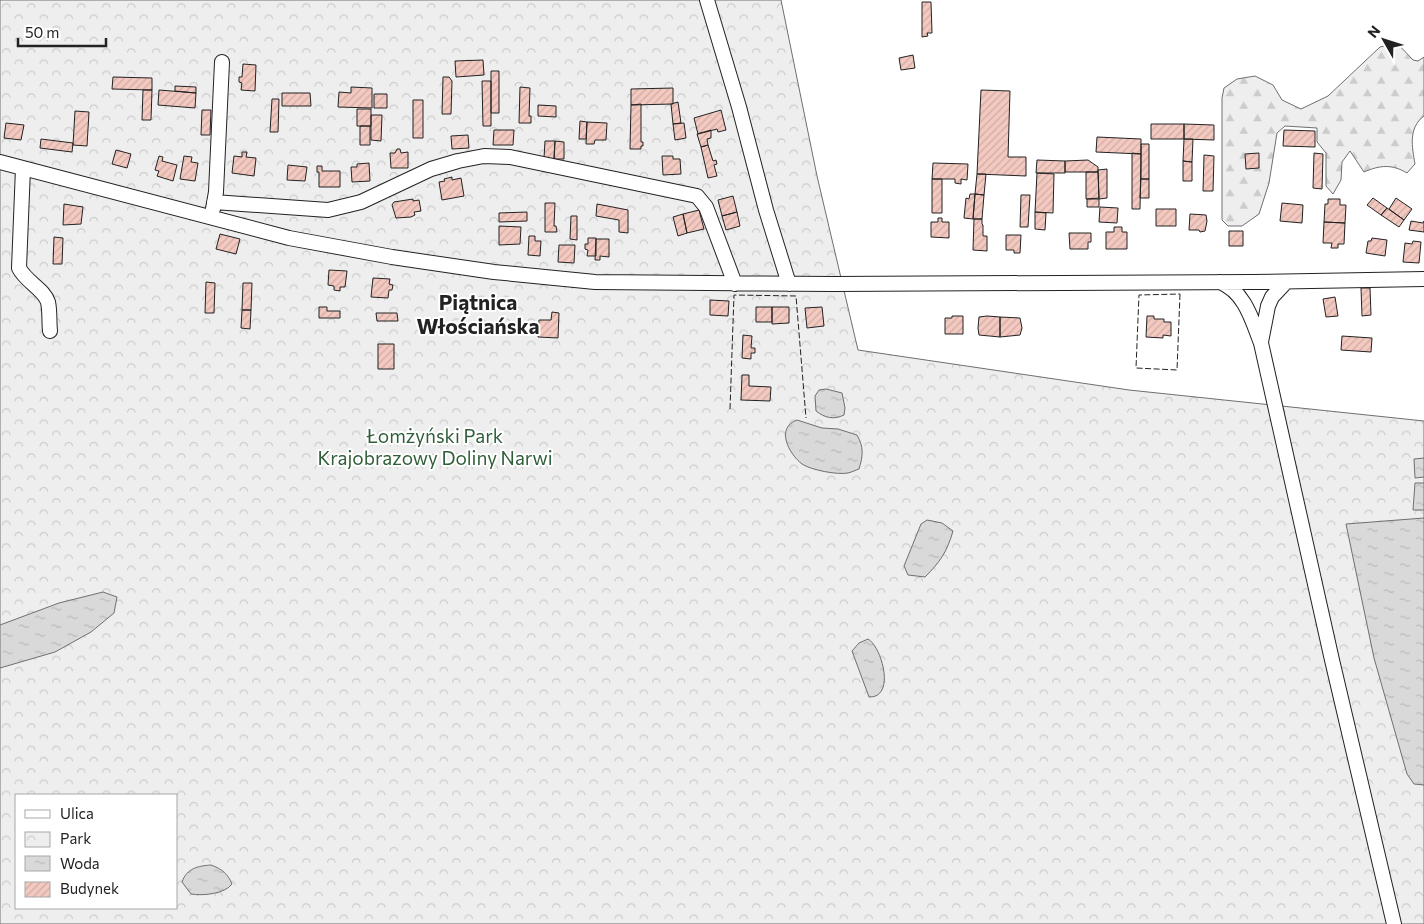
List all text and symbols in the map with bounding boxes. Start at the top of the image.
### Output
scale bar [18,15,105,47]
north arrow [1359,15,1409,65]
text: N [1364,22,1383,41]
text: 50 m [25,23,59,41]
district label: Piątnica Włościańska [416,289,540,338]
park label: Łomżyński Park Krajobrazowy Doliny Narwi [317,424,553,469]
legend [15,794,178,909]
text: Ulica [60,804,94,822]
text: Park [60,829,91,847]
text: Woda [60,854,100,872]
text: Budynek [60,879,119,897]

